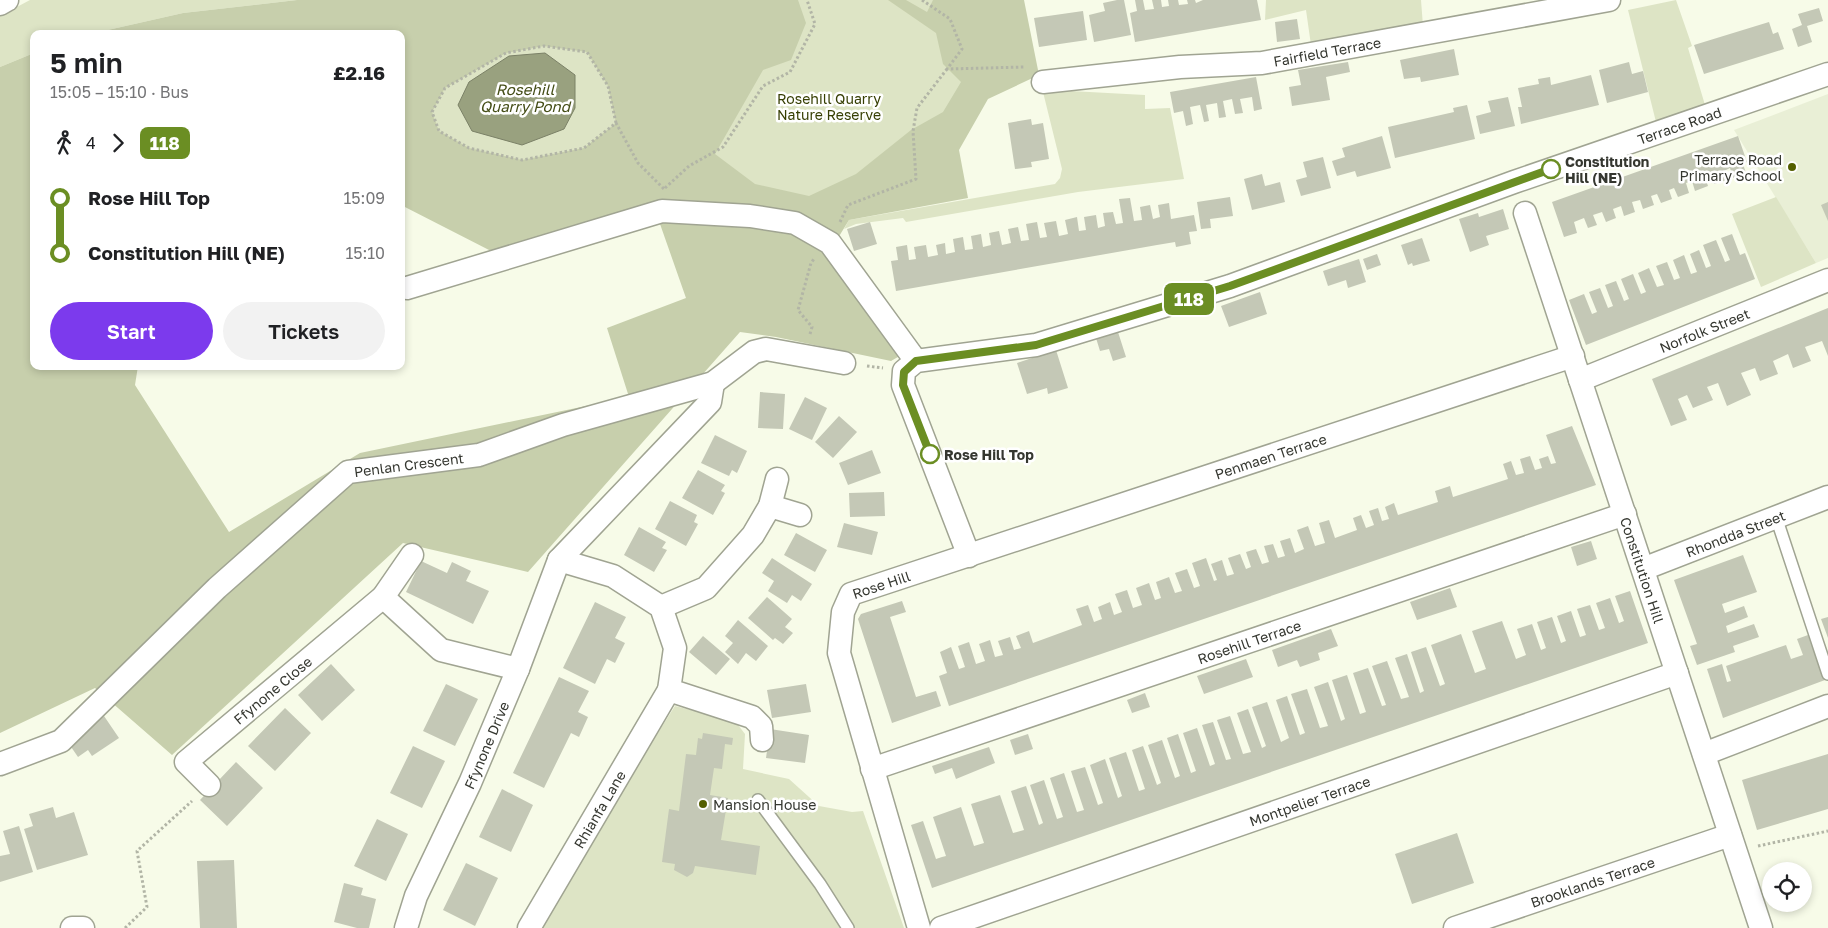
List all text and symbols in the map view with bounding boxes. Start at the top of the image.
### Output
street label: Fairfield Terrace [1272,33,1382,69]
text: 5 min [50,46,123,79]
text: £2.16 [333,61,385,84]
water label: Rosehill Quarry Pond [480,80,572,116]
text: 15:05 – 15:10 · Bus [50,82,189,102]
park label: Rosehill Quarry Nature Reserve [777,90,881,123]
street label: Terrace Road [1635,103,1724,147]
icon: walk [50,129,78,157]
icon: forward [104,129,132,157]
text: 118 [150,132,180,154]
text: 4 [86,133,96,153]
place label: Terrace Road Primary School [1680,151,1782,184]
place label: Constitution Hill (NE) [1565,153,1649,186]
marker: Constitution Hill (NE) [1541,159,1561,179]
marker: Terrace Road Primary School [1786,161,1798,173]
text: Rose Hill Top [88,186,210,209]
text: 15:09 [344,188,385,208]
text: Constitution Hill (NE) [88,241,285,264]
text: 15:10 [345,243,385,263]
line badge: 118 [1160,283,1218,315]
text: 118 [1174,288,1204,310]
button: Start [50,302,213,360]
button: Tickets [223,302,385,360]
street label: Norfolk Street [1657,304,1752,356]
street label: Penmaen Terrace [1213,429,1328,482]
marker: Rose Hill Top [920,444,940,464]
place label: Rose Hill Top [944,446,1034,463]
street label: Penlan Crescent [353,449,465,480]
street label: Rhondda Street [1683,506,1787,560]
street label: Constitution Hill [1617,515,1668,625]
street label: Rose Hill [850,567,912,602]
street label: Rosehill Terrace [1195,616,1303,667]
street label: Ffynone Close [230,652,315,727]
street label: Ffynone Drive [460,699,512,792]
street label: Rhianfa Lane [569,767,628,851]
street label: Montpelier Terrace [1247,772,1372,829]
place label: Mansion House [713,796,816,813]
marker: Mansion House [697,798,709,810]
street label: Brooklands Terrace [1528,853,1657,910]
map controls [1762,862,1812,912]
button: locate [1762,862,1812,912]

